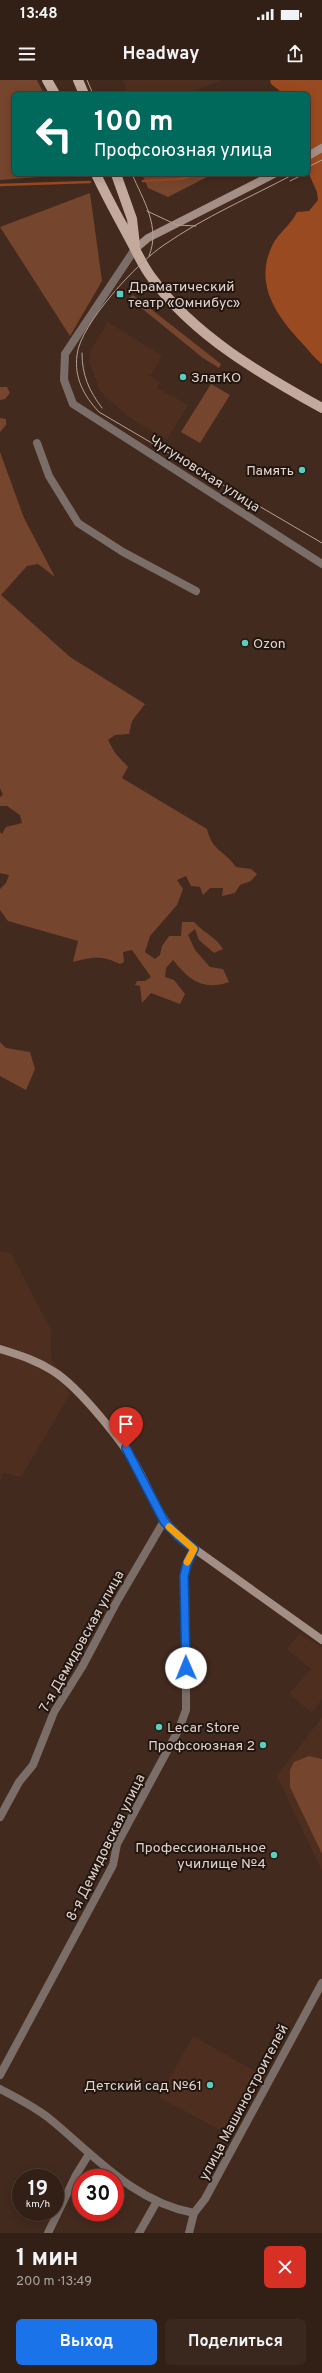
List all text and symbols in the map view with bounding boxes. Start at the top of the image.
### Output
text: 13:48 [20,5,58,24]
icon: menu [16,43,38,65]
text: Headway [123,43,199,66]
icon: share [284,43,306,65]
text: 100 m [94,105,174,141]
icon: left [28,108,80,160]
text: Профсоюзная улица [94,140,272,163]
place label: Драматический театр «Омнибус» [128,279,240,312]
marker: Драматический театр «Омнибус» [115,289,125,299]
place label: ЗлатКО [191,370,241,387]
marker: ЗлатКО [178,372,188,382]
street label: Чугуновская улица [146,432,263,516]
place label: Память [246,463,294,480]
marker: Память [297,465,307,475]
place label: Ozon [253,636,286,653]
marker: Ozon [240,638,250,648]
pin [109,1407,143,1448]
icon: arrive [115,1413,137,1435]
street label: 7-я Демидовская улица [36,1568,128,1716]
position arrow [165,1647,207,1689]
place label: Lecar Store [167,1720,240,1737]
marker: Lecar Store [154,1722,164,1732]
place label: Профсоюзная 2 [148,1738,255,1755]
marker: Профсоюзная 2 [258,1740,268,1750]
street label: 8-я Демидовская улица [63,1771,149,1924]
place label: Профессиональное училище №4 [135,1840,266,1873]
marker: Профессиональное училище №4 [269,1850,279,1860]
street label: улица Машиностроителей [196,2022,293,2184]
place label: Детский сад №61 [84,2078,202,2095]
marker: Детский сад №61 [205,2080,215,2090]
speed limit sign: 30 [72,2169,124,2221]
text: 19 [28,2177,48,2203]
text: km/h [26,2198,50,2211]
text: 1 мин [16,2244,78,2274]
button: close [264,2246,306,2288]
text: 200 m · 13:49 [16,2274,92,2290]
button: Выход [16,2319,157,2365]
button: Поделиться [165,2319,306,2365]

